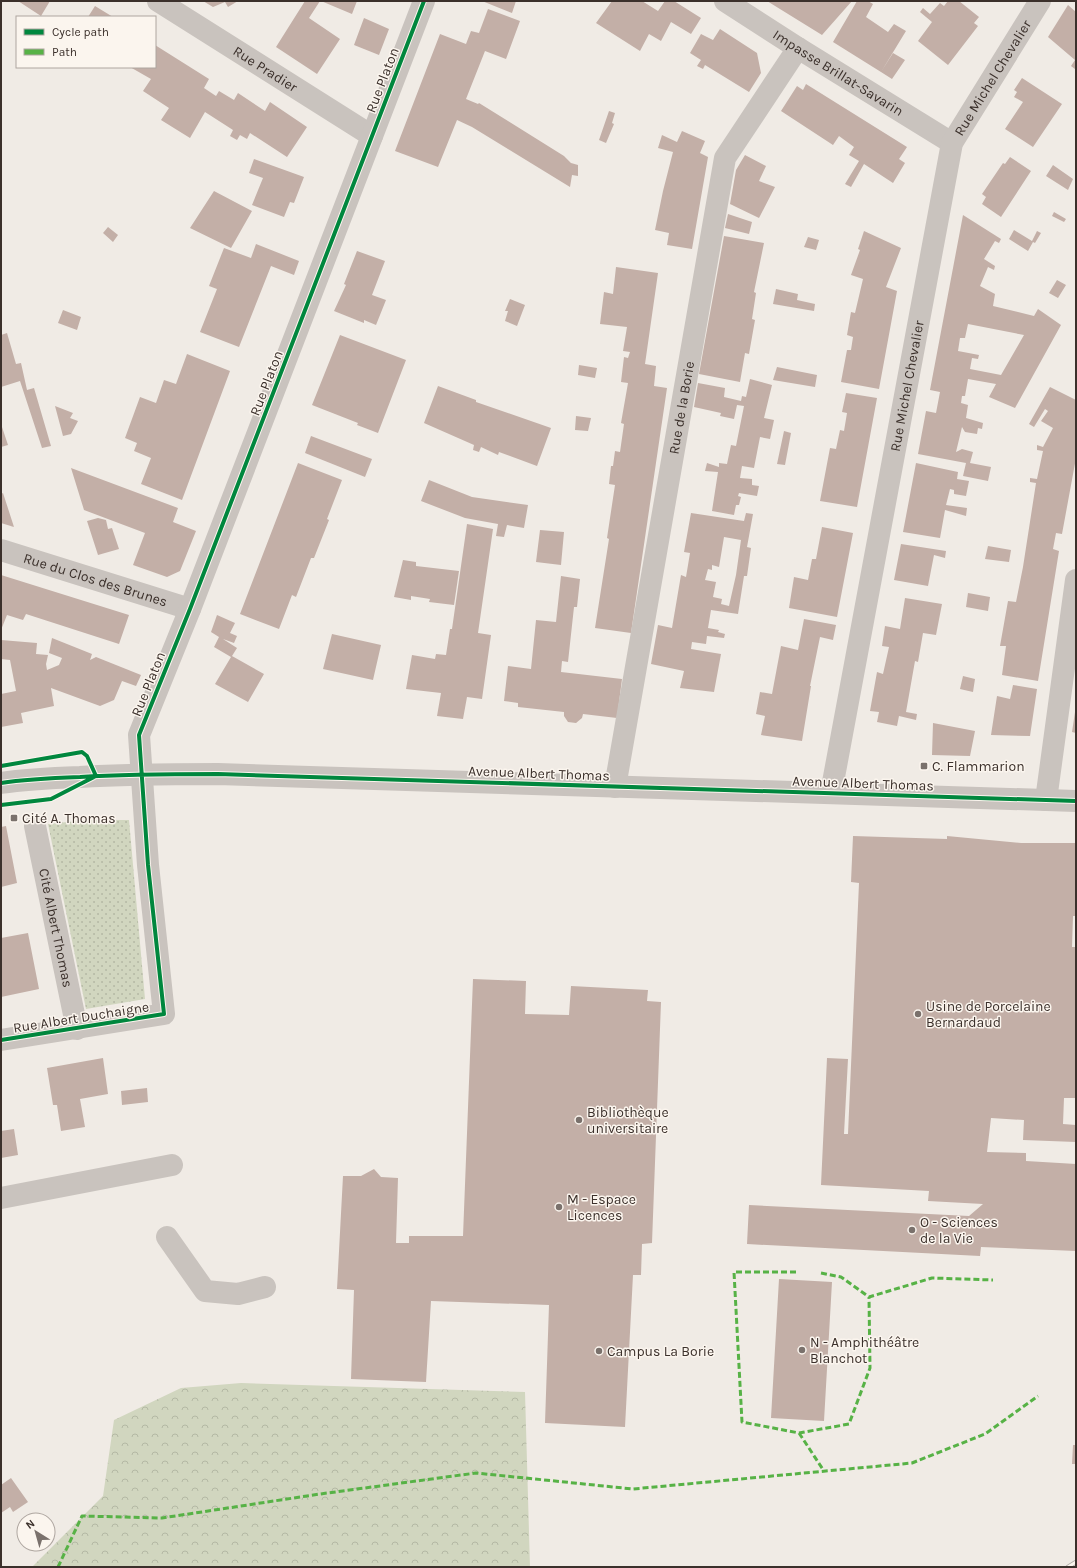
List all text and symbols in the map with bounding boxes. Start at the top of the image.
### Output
legend [16,16,156,68]
street label: Rue Michel Chevalier [951,16,1036,139]
text: Cycle path [52,25,109,39]
street label: Impasse Brillat-Savarin [770,26,906,120]
street label: Rue Pradier [230,43,301,96]
text: Path [52,45,77,59]
street label: Rue Platon [362,45,403,115]
street label: Rue Michel Chevalier [887,318,928,453]
street label: Rue Platon [246,348,287,418]
street label: Rue de la Borie [665,360,698,456]
street label: Rue du Clos des Brunes [21,550,169,610]
street label: Rue Platon [128,649,169,719]
place label: C. Flammarion [932,758,1025,775]
marker: C. Flammarion [919,761,929,771]
street label: Avenue Albert Thomas [468,763,610,784]
street label: Avenue Albert Thomas [792,773,934,794]
place label: Cité A. Thomas [22,810,116,827]
marker: Cité A. Thomas [9,813,19,823]
street label: Cité Albert Thomas [35,867,76,989]
street label: Rue Albert Duchaigne [12,998,150,1037]
place label: Usine de Porcelaine Bernardaud [926,998,1051,1031]
marker: Usine de Porcelaine Bernardaud [913,1009,923,1019]
place label: Bibliothèque universitaire [587,1104,669,1137]
marker: Bibliothèque universitaire [574,1115,584,1125]
place label: M - Espace Licences [567,1191,636,1224]
marker: M - Espace Licences [554,1202,564,1212]
place label: O - Sciences de la Vie [920,1214,998,1247]
marker: O - Sciences de la Vie [907,1225,917,1235]
place label: N - Amphithéâtre Blanchot [810,1334,919,1367]
place label: Campus La Borie [607,1343,714,1360]
marker: N - Amphithéâtre Blanchot [797,1345,807,1355]
marker: Campus La Borie [594,1346,604,1356]
north arrow [16,1512,56,1552]
text: N [23,1517,37,1532]

